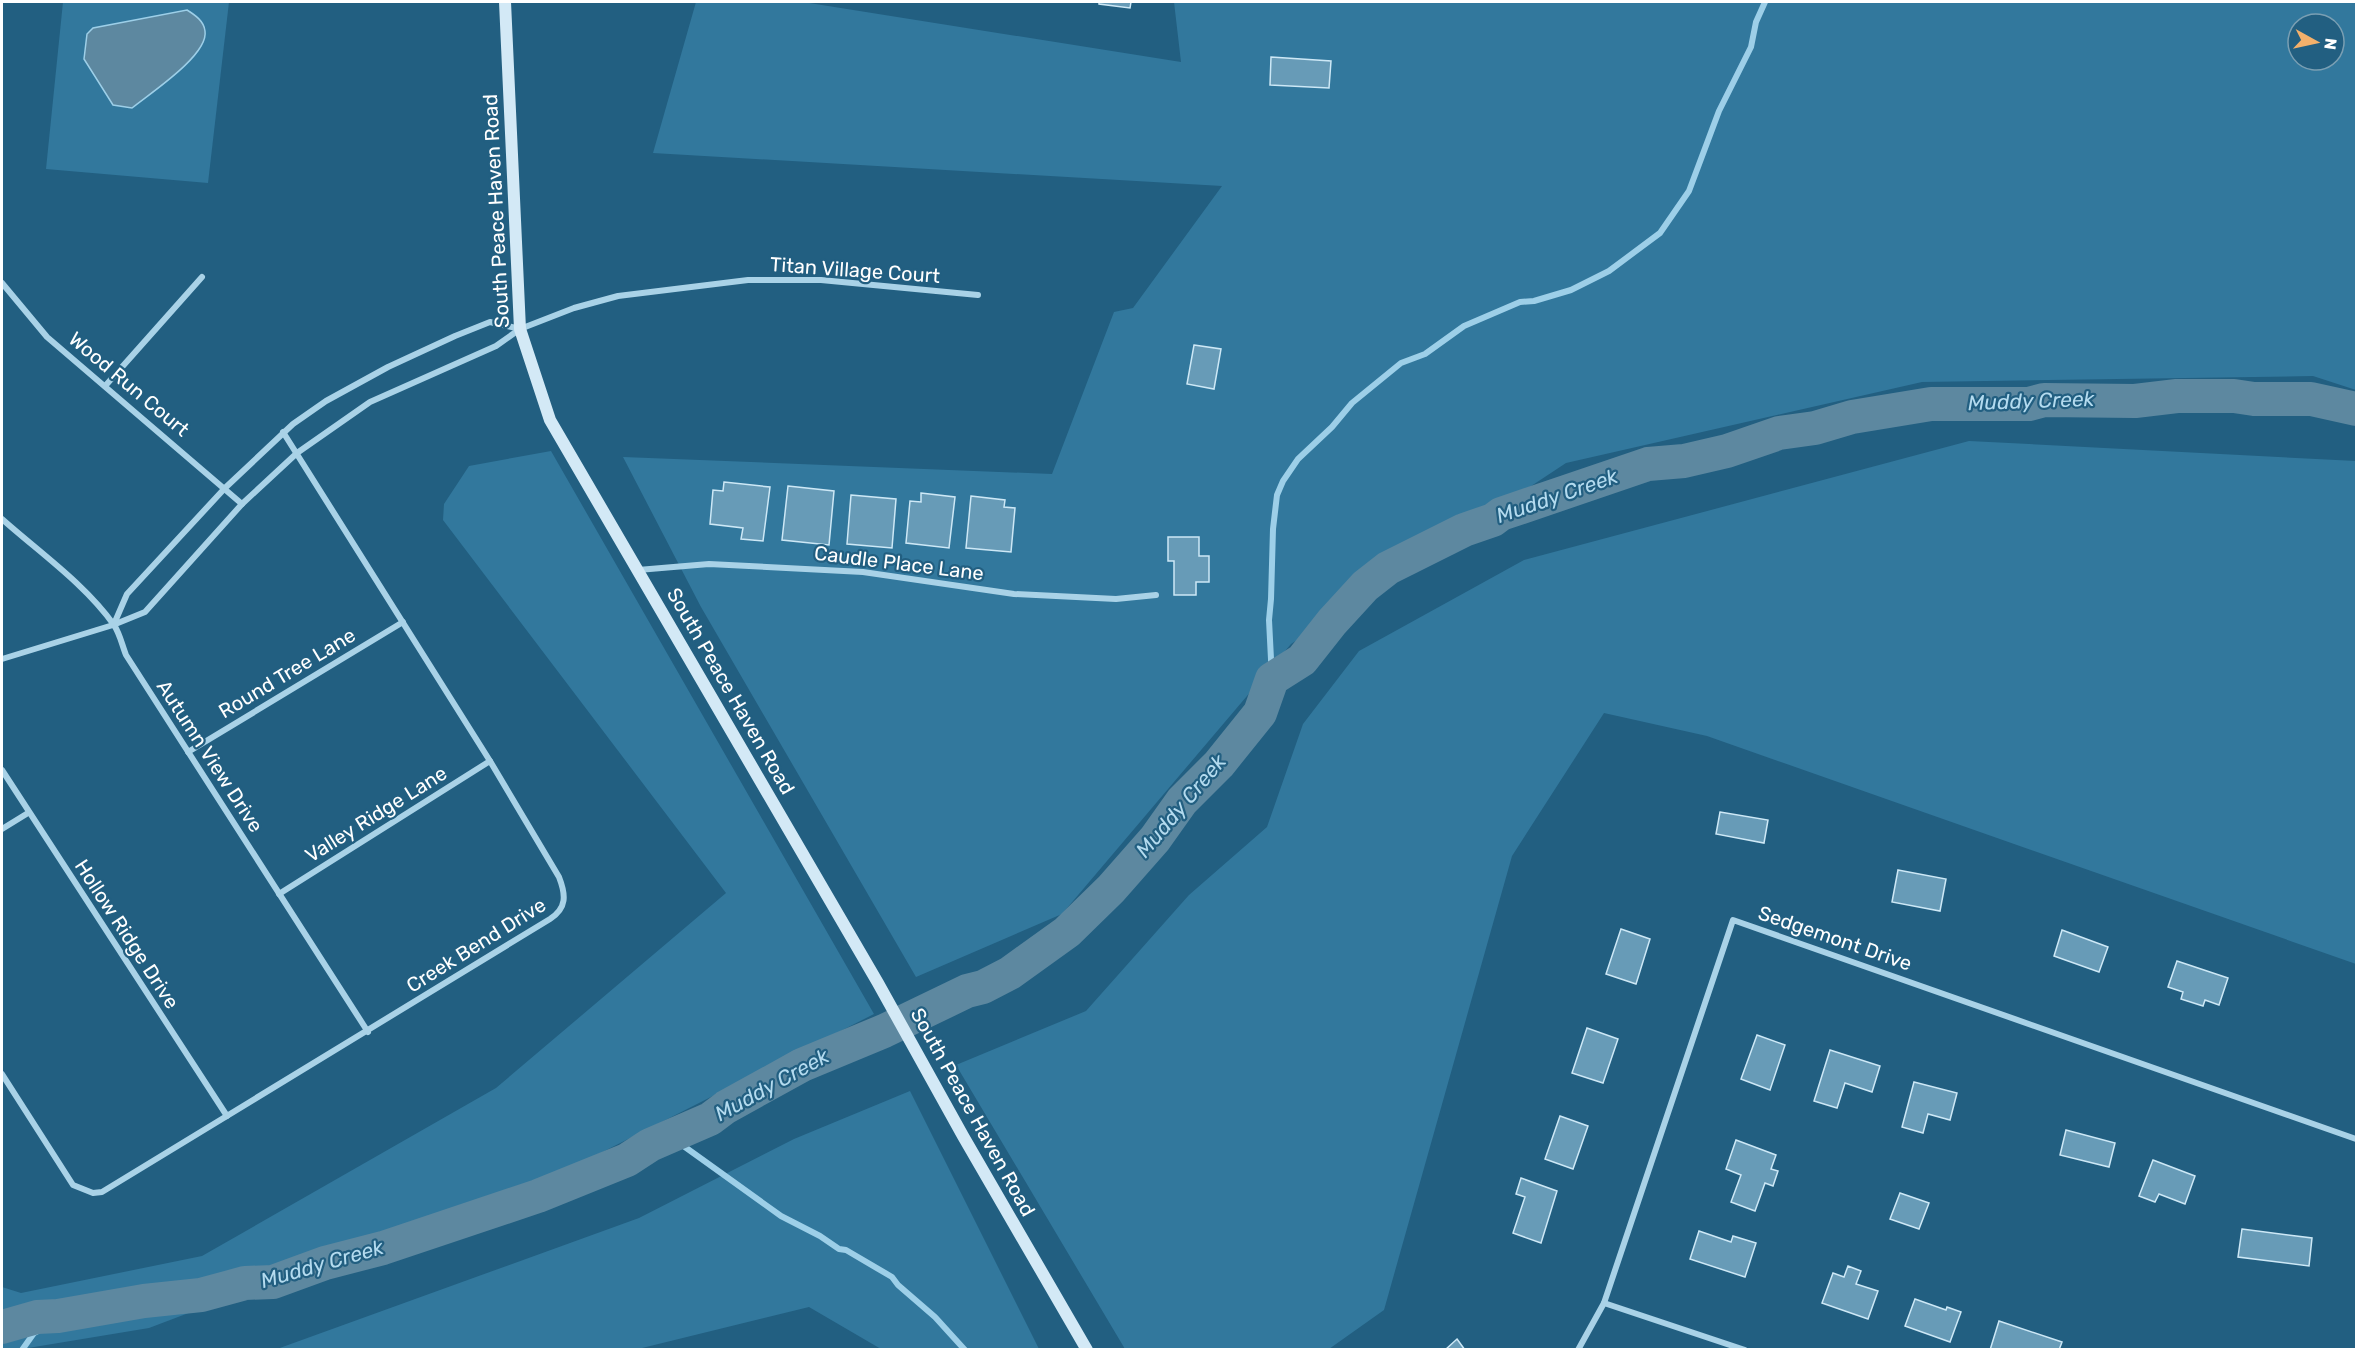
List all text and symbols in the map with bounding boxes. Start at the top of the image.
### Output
north arrow [2286,12,2346,72]
text: N [2320,37,2341,51]
street label: South Peace Haven Road [478,93,514,329]
street label: Titan Village Court [769,252,941,288]
street label: Wood Run Court [64,327,194,441]
water label: Muddy Creek [1967,386,2096,415]
water label: Muddy Creek [1493,463,1622,528]
street label: Caudle Place Lane [813,541,985,585]
street label: South Peace Haven Road [662,584,800,798]
street label: Round Tree Lane [214,623,360,723]
street label: Autumn View Drive [152,675,268,837]
water label: Muddy Creek [1130,748,1232,862]
street label: Valley Ridge Lane [301,761,451,867]
street label: Hollow Ridge Drive [70,855,184,1013]
street label: Creek Bend Drive [402,892,550,998]
street label: Sedgemont Drive [1755,900,1915,976]
street label: South Peace Haven Road [906,1004,1040,1220]
water label: Muddy Creek [710,1042,834,1126]
water label: Muddy Creek [257,1234,387,1293]

